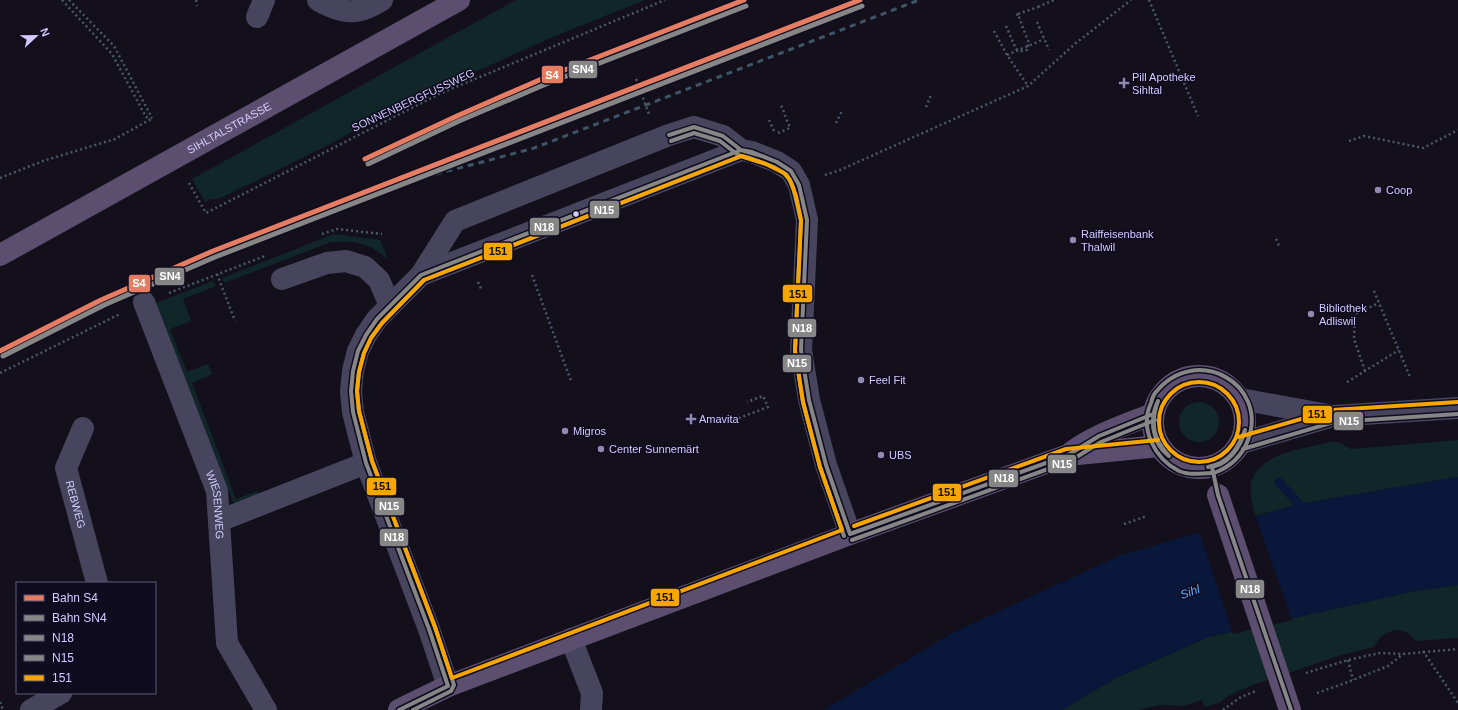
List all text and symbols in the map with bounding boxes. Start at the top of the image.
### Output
north arrow [16,16,56,56]
text: N [38,26,52,38]
line badge: SN4 [568,60,598,79]
text: SN4 [572,63,595,75]
line badge: S4 [541,65,564,84]
street label: SONNENBERGFUSSWEG [350,66,476,134]
text: S4 [545,69,560,81]
place label: Pill Apotheke Sihltal [1132,71,1196,96]
marker: Pill Apotheke Sihltal [1119,78,1129,88]
street label: SIHLTALSTRASSE [185,100,273,156]
place label: Coop [1386,184,1412,196]
marker: Coop [1373,185,1383,195]
line badge: N15 [589,200,620,219]
text: N15 [594,204,614,216]
unlabelled marker [571,209,581,219]
line badge: N18 [529,217,560,236]
text: N18 [534,221,554,233]
place label: Raiffeisenbank Thalwil [1081,228,1154,253]
marker: Raiffeisenbank Thalwil [1068,235,1078,245]
line badge: 151 [483,242,513,261]
text: 151 [489,245,507,257]
line badge: SN4 [154,267,185,286]
text: SN4 [159,270,182,282]
line badge: S4 [128,274,151,293]
text: S4 [132,277,147,289]
line badge: 151 [782,284,813,303]
text: 151 [789,288,807,300]
place label: Bibliothek Adliswil [1319,302,1367,327]
marker: Bibliothek Adliswil [1306,309,1316,319]
line badge: N18 [787,318,817,338]
text: N18 [792,322,812,334]
line badge: N15 [782,354,812,373]
text: N15 [787,357,807,369]
place label: Feel Fit [869,374,906,386]
marker: Feel Fit [856,375,866,385]
line badge: 151 [1302,405,1333,424]
text: 151 [1308,408,1326,420]
line badge: N15 [1333,411,1364,431]
place label: Amavita [699,413,740,425]
marker: Amavita [686,414,696,424]
text: N15 [1339,415,1359,427]
place label: Migros [573,425,607,437]
marker: Migros [560,426,570,436]
place label: Center Sunnemärt [609,443,699,455]
marker: Center Sunnemärt [596,444,606,454]
place label: UBS [889,449,912,461]
marker: UBS [876,450,886,460]
line badge: N15 [1047,454,1077,474]
text: N15 [1052,458,1072,470]
street label: WIESENWEG [204,469,226,540]
line badge: N18 [988,469,1019,488]
text: N18 [994,472,1014,484]
line badge: 151 [366,477,397,496]
street label: REBWEG [64,479,88,529]
text: 151 [373,480,391,492]
line badge: 151 [932,483,962,502]
text: 151 [938,486,956,498]
line badge: N15 [374,497,405,516]
text: N15 [379,500,399,512]
line badge: N18 [379,528,409,547]
text: N18 [384,531,404,543]
line badge: N18 [1235,579,1265,599]
legend [16,582,156,694]
water label: Sihl [1178,582,1202,602]
text: N18 [1240,583,1260,595]
line badge: 151 [650,588,680,607]
text: Bahn S4 [52,591,98,605]
text: 151 [656,591,674,603]
text: Bahn SN4 [52,611,107,625]
text: N18 [52,631,74,645]
text: N15 [52,651,74,665]
text: 151 [52,671,72,685]

